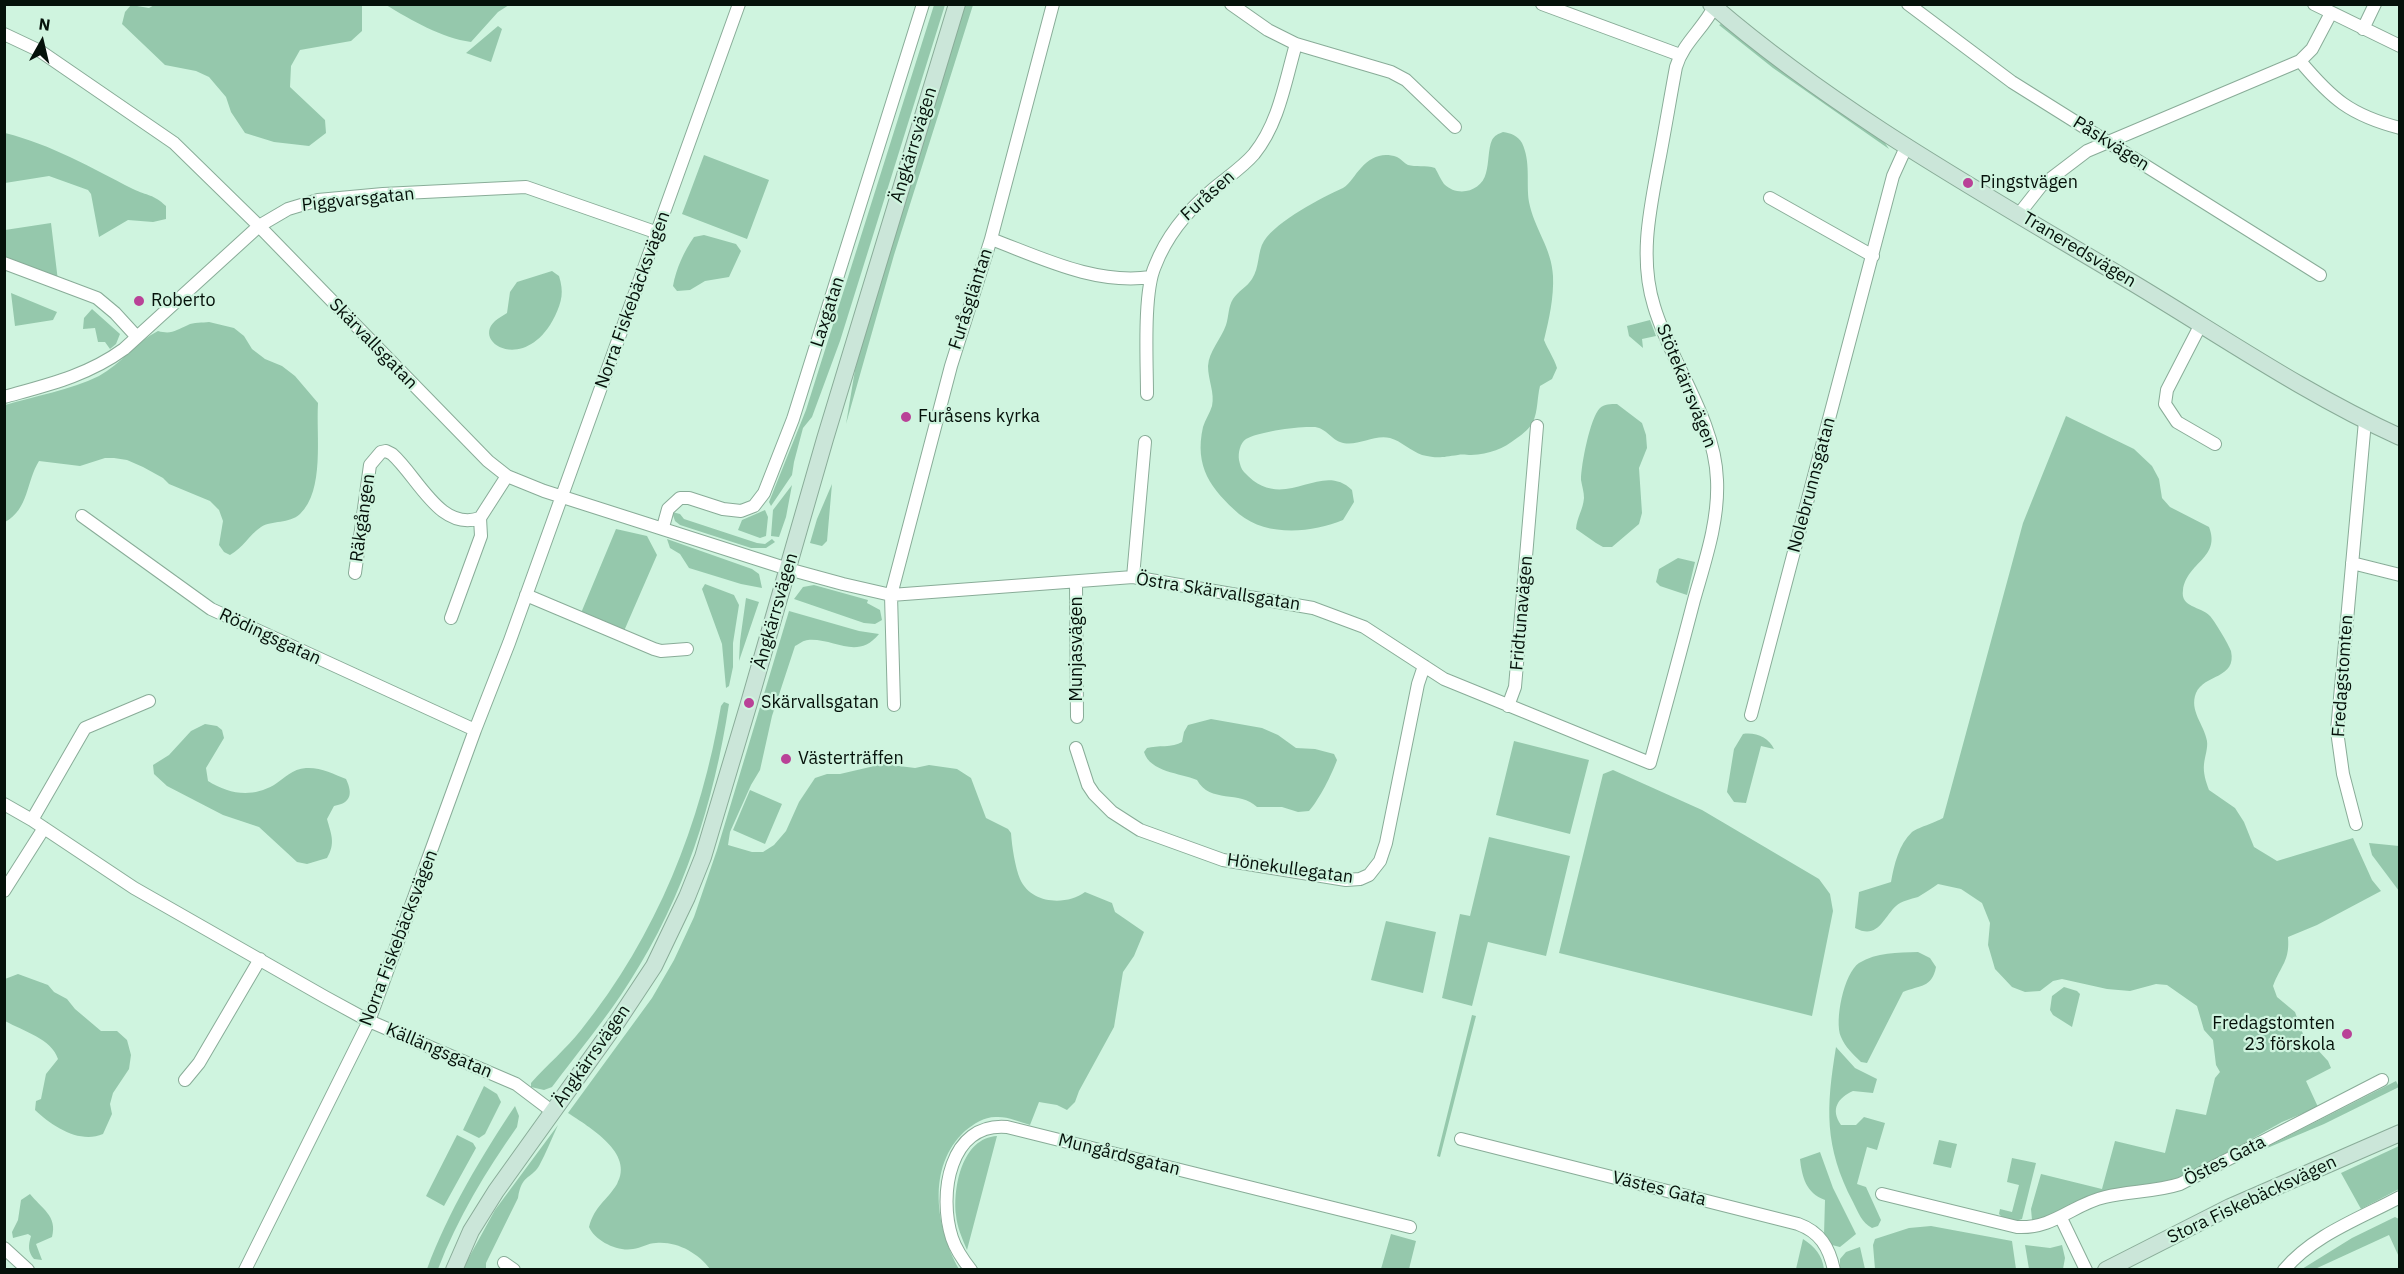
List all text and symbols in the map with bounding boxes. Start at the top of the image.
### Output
north arrow [12,12,72,72]
text: N [37,13,52,35]
street label: Ängkärrsvägen [886,85,942,205]
street label: Påskvägen [2069,112,2153,176]
street label: Furåsen [1177,166,1239,226]
place label: Pingstvägen [1980,172,2078,194]
marker: Pingstvägen [1961,176,1975,190]
street label: Piggvarsgatan [301,183,415,217]
street label: Norra Fiskebäcksvägen [591,208,675,392]
street label: Traneredsvägen [2018,208,2140,292]
street label: Furåsgläntan [945,246,997,352]
street label: Laxgatan [806,274,850,350]
place label: Roberto [151,290,216,312]
marker: Roberto [132,294,146,308]
street label: Skärvallsgatan [324,294,422,394]
street label: Stötekärrsvägen [1651,321,1721,451]
place label: Furåsens kyrka [918,406,1040,428]
marker: Furåsens kyrka [899,410,913,424]
street label: Nolebrunnsgatan [1784,415,1840,555]
street label: Räkgången [346,472,380,564]
street label: Ängkärrsvägen [749,550,803,672]
street label: Fridtunavägen [1506,555,1538,671]
street label: Östra Skärvallsgatan [1134,568,1302,616]
street label: Munjasvägen [1066,596,1088,702]
street label: Rödingsgatan [216,604,324,670]
street label: Fredagstomten [2328,614,2358,738]
place label: Skärvallsgatan [761,692,879,714]
marker: Skärvallsgatan [742,696,756,710]
place label: Västerträffen [798,748,904,770]
marker: Västerträffen [779,752,793,766]
street label: Norra Fiskebäcksvägen [355,847,443,1029]
street label: Hönekullegatan [1225,849,1355,889]
street label: Ängkärrsvägen [549,1001,635,1111]
place label: Fredagstomten 23 förskola [2212,1013,2335,1056]
street label: Källängsgatan [382,1019,496,1083]
marker: Fredagstomten 23 förskola [2340,1027,2354,1041]
street label: Mungårdsgatan [1056,1129,1182,1181]
street label: Östes Gata [2181,1131,2269,1191]
street label: Stora Fiskebäcksvägen [2164,1151,2340,1249]
street label: Västes Gata [1610,1167,1708,1211]

